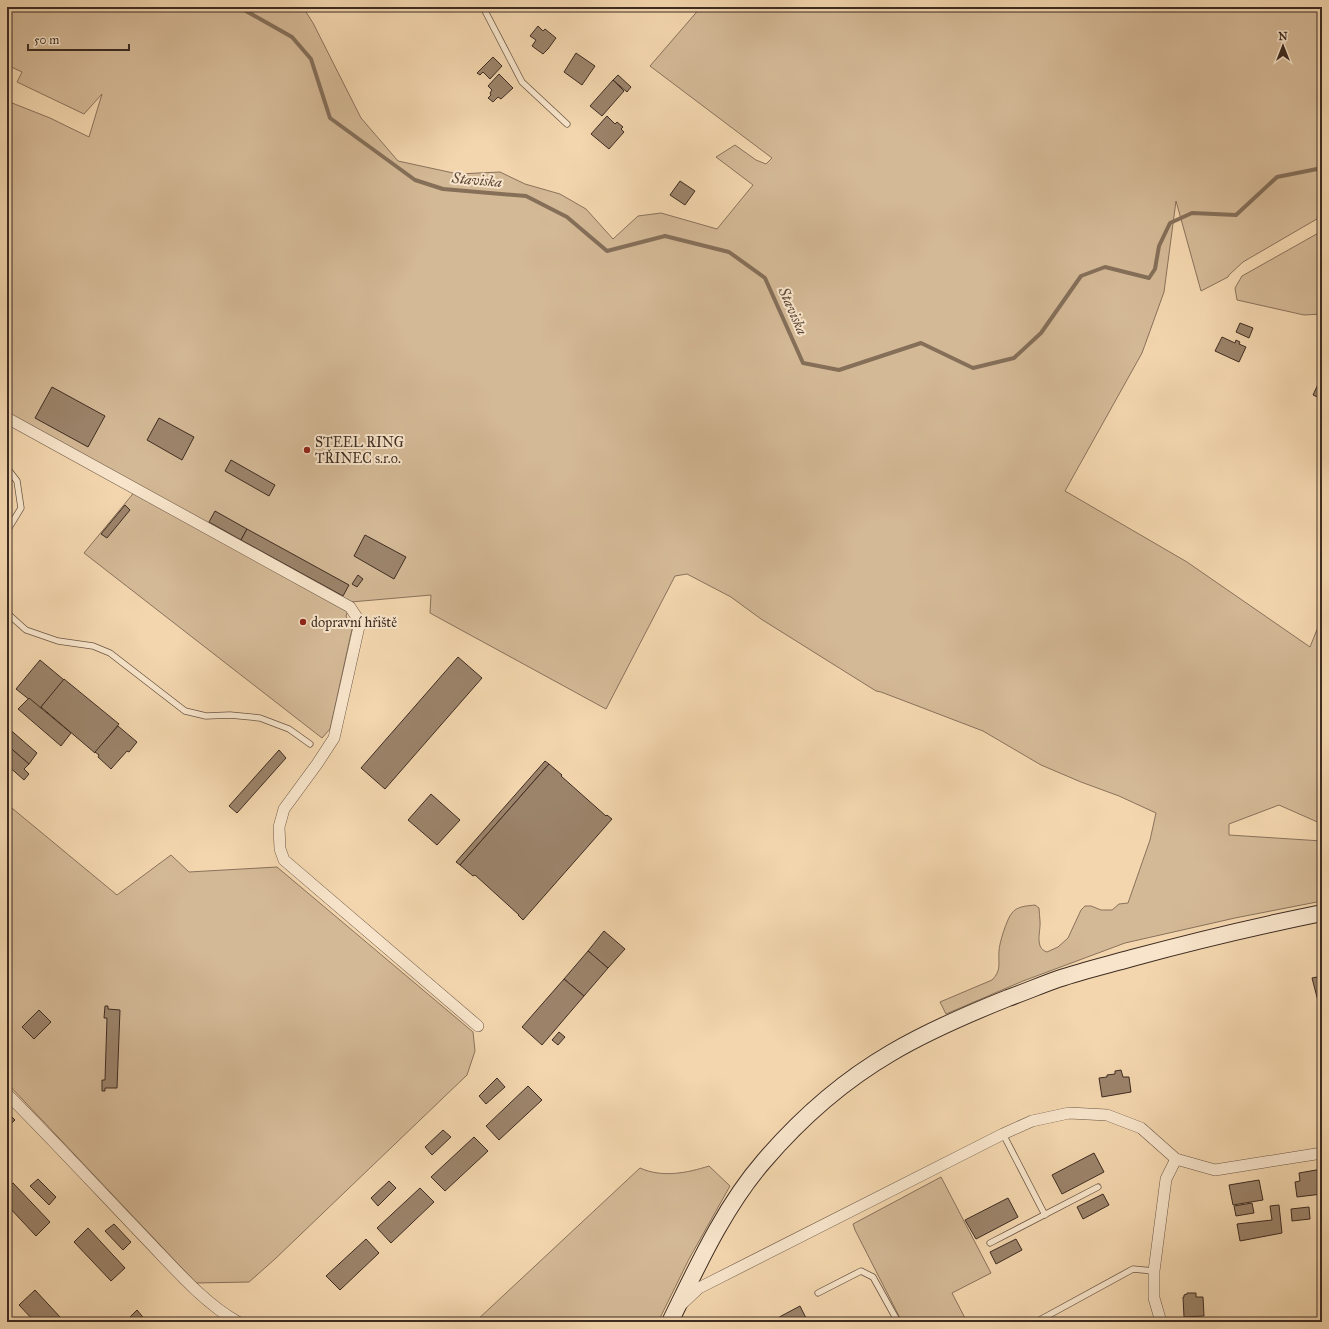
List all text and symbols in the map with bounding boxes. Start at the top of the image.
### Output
scale bar [28,26,129,52]
north arrow [1263,26,1303,66]
text: N [1278,30,1288,43]
text: 50 m [34,33,59,47]
water label: Staviska [450,169,503,191]
water label: Staviska [774,283,811,338]
place label: STEEL RING TŘINEC s.r.o. [315,434,404,467]
marker: STEEL RING TŘINEC s.r.o. [302,445,312,455]
place label: dopravní hřiště [311,614,397,631]
marker: dopravní hřiště [298,617,308,627]

